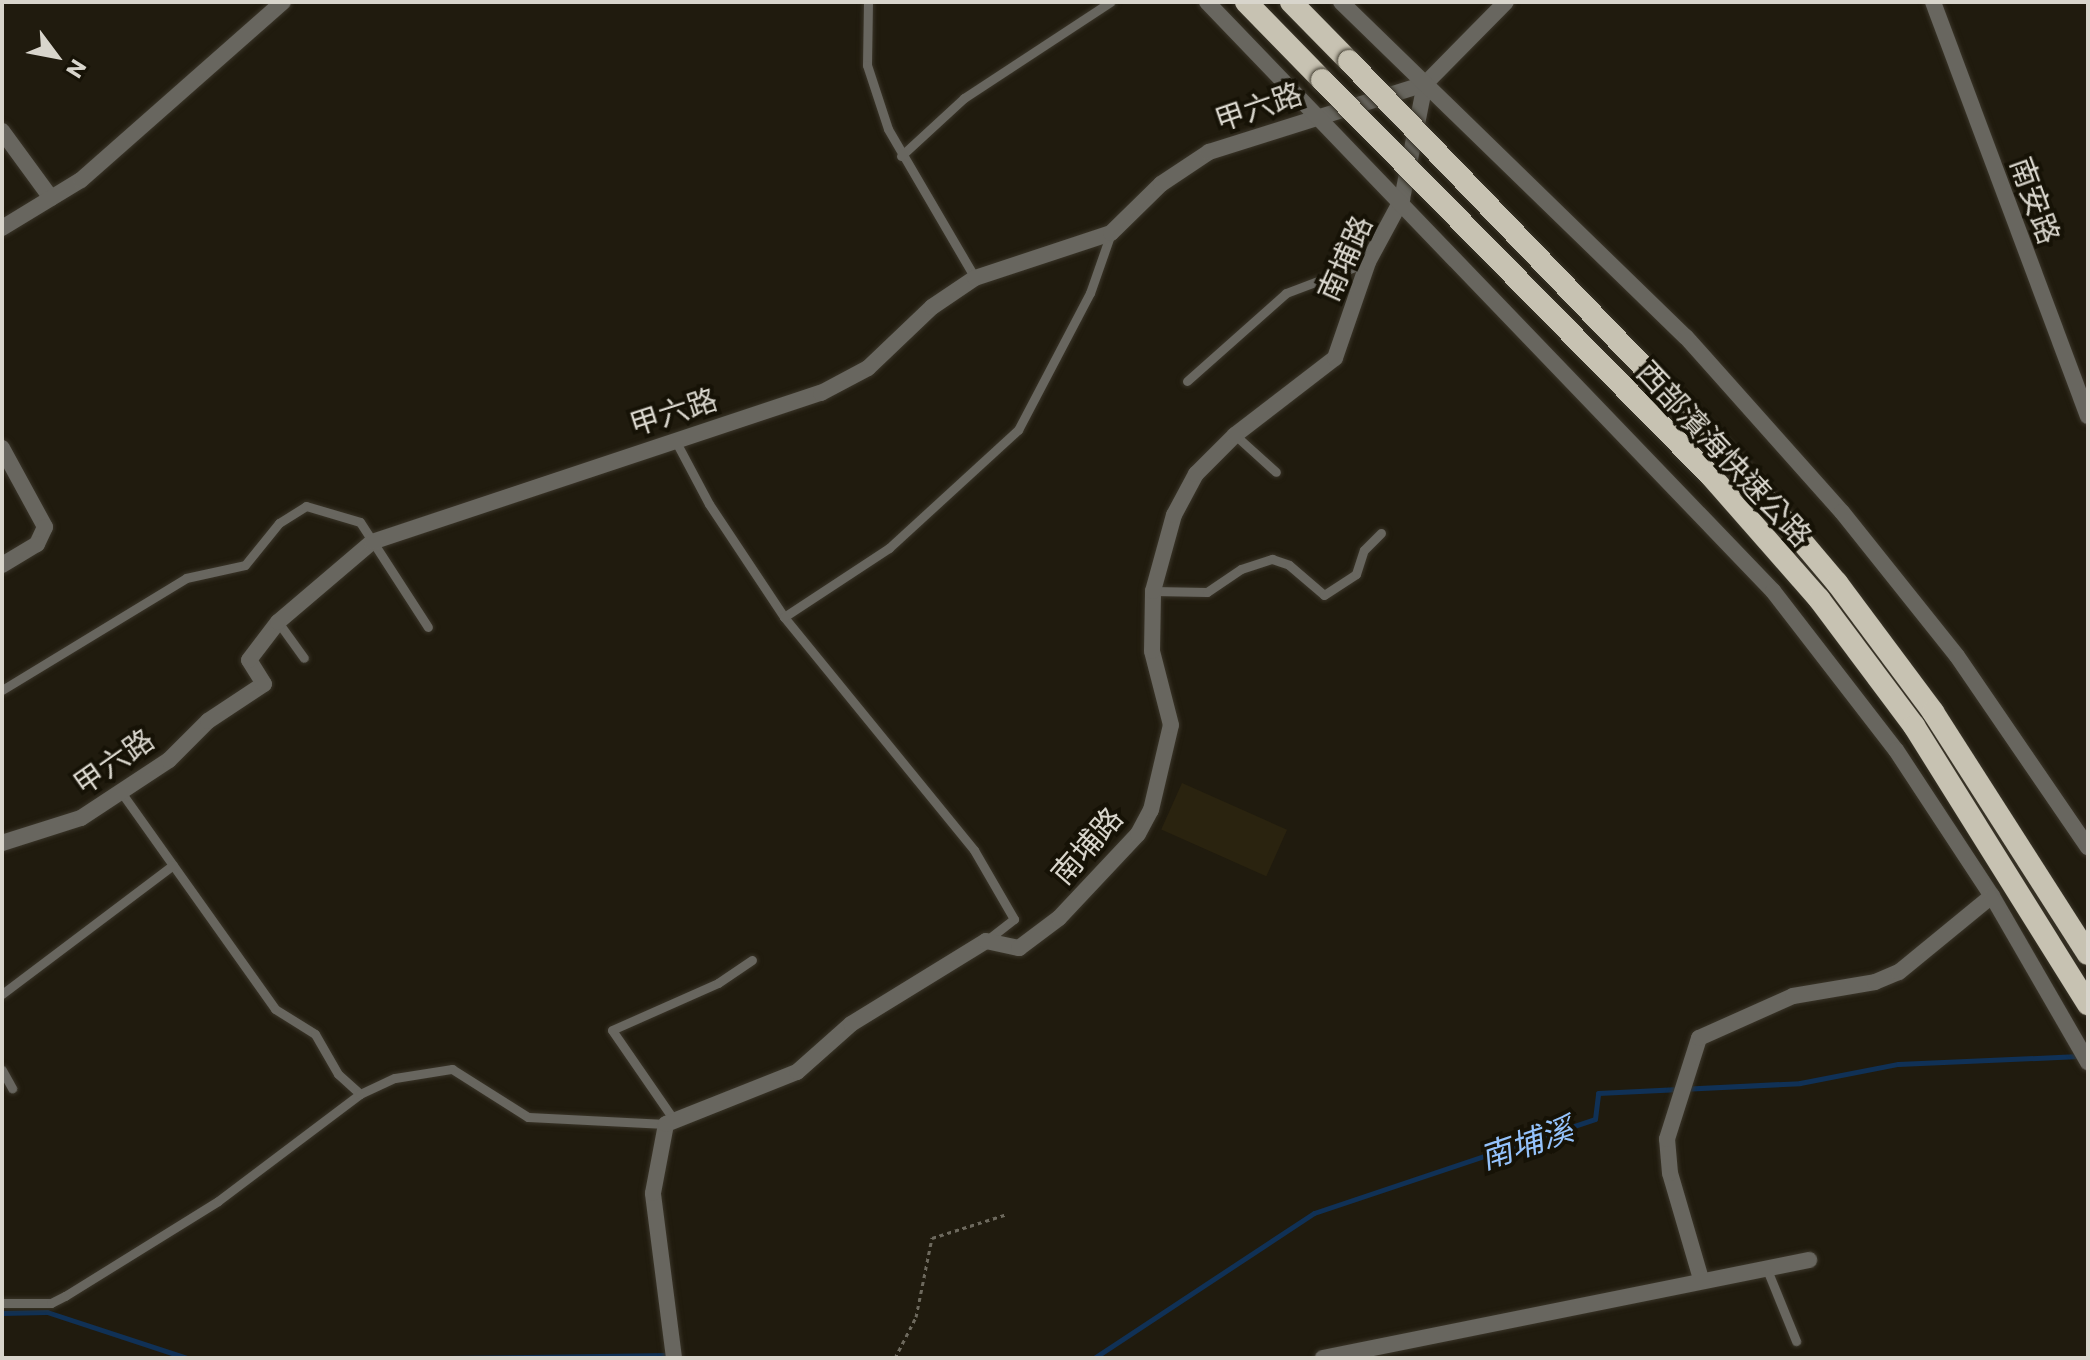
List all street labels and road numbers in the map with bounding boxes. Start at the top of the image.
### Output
street label: 甲六路 [1210,74,1306,138]
street label: 南安路 [2004,152,2068,248]
street label: 南埔路 [1309,210,1379,306]
street label: 西部濱海快速公路 [1630,353,1820,553]
street label: 甲六路 [625,380,721,442]
street label: 甲六路 [66,720,160,802]
street label: 南埔路 [1043,799,1129,891]

